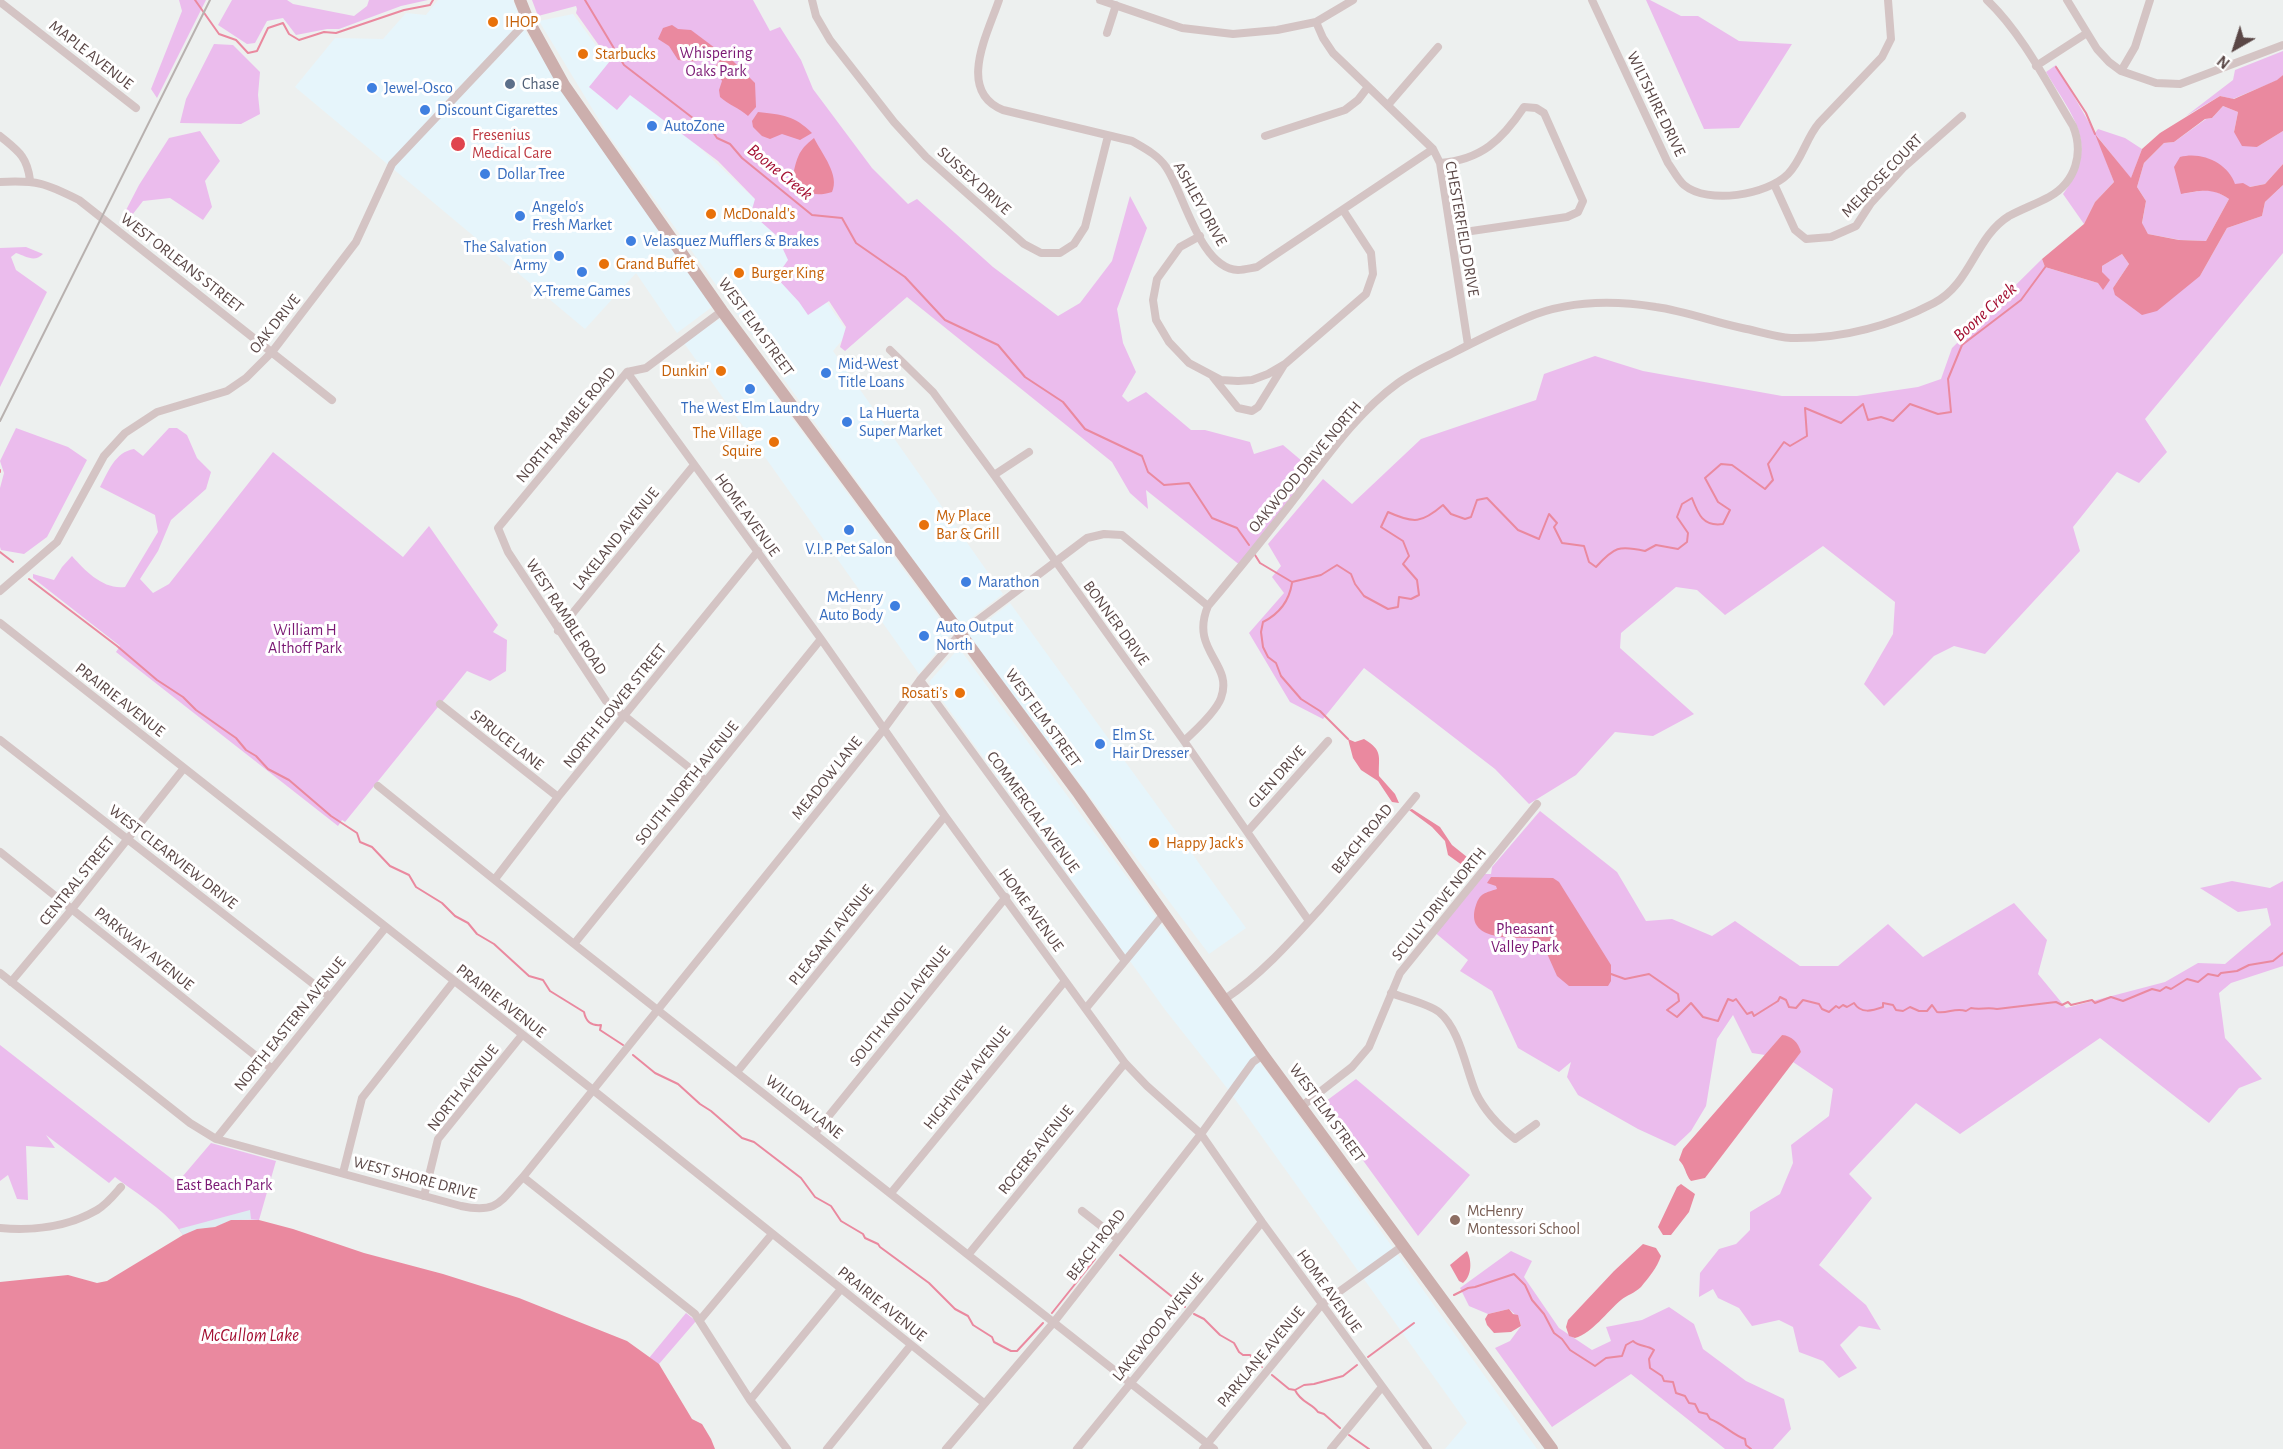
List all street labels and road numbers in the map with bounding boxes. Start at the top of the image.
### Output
street label: MAPLE AVENUE [45,16,137,94]
street label: WILTSHIRE DRIVE [1622,49,1690,159]
street label: MELROSE COURT [1837,130,1927,222]
street label: SUSSEX DRIVE [933,143,1015,219]
street label: ASHLEY DRIVE [1169,159,1231,249]
street label: CHESTERFIELD DRIVE [1441,160,1483,298]
street label: WEST ORLEANS STREET [117,209,247,317]
street label: WEST ELM STREET [714,274,798,380]
street label: OAK DRIVE [245,291,305,357]
street label: NORTH RAMBLE ROAD [512,363,620,487]
street label: OAKWOOD DRIVE NORTH [1244,397,1366,537]
street label: HOME AVENUE [710,470,784,560]
street label: LAKELAND AVENUE [569,484,663,594]
street label: WEST RAMBLE ROAD [521,555,611,679]
street label: BONNER DRIVE [1079,577,1153,669]
street label: NORTH FLOWER STREET [559,640,671,772]
street label: PRAIRIE AVENUE [71,659,169,741]
street label: WEST ELM STREET [1001,665,1085,771]
street label: SPRUCE LANE [467,705,547,775]
street label: SOUTH NORTH AVENUE [631,717,743,849]
street label: MEADOW LANE [788,733,866,823]
street label: GLEN DRIVE [1244,742,1310,812]
street label: COMMERCIAL AVENUE [982,747,1084,877]
street label: BEACH ROAD [1327,800,1397,878]
street label: WEST CLEARVIEW DRIVE [105,801,241,913]
street label: CENTRAL STREET [35,832,119,930]
street label: SCULLY DRIVE NORTH [1388,844,1490,964]
street label: HOME AVENUE [994,865,1068,955]
street label: PLEASANT AVENUE [784,881,878,989]
street label: PARKWAY AVENUE [90,903,198,995]
street label: SOUTH KNOLL AVENUE [846,942,954,1070]
street label: NORTH EASTERN AVENUE [230,953,350,1095]
street label: PRAIRIE AVENUE [452,960,550,1042]
street label: HIGHVIEW AVENUE [919,1022,1015,1134]
street label: NORTH AVENUE [423,1041,503,1135]
street label: WEST ELM STREET [1285,1060,1369,1166]
street label: WILLOW LANE [762,1071,846,1143]
street label: ROGERS AVENUE [994,1101,1078,1199]
street label: WEST SHORE DRIVE [351,1152,479,1204]
street label: BEACH ROAD [1062,1205,1130,1285]
street label: HOME AVENUE [1292,1246,1366,1336]
street label: PRAIRIE AVENUE [834,1262,930,1346]
street label: LAKEWOOD AVENUE [1108,1269,1208,1385]
street label: PARKLANE AVENUE [1213,1303,1309,1411]

